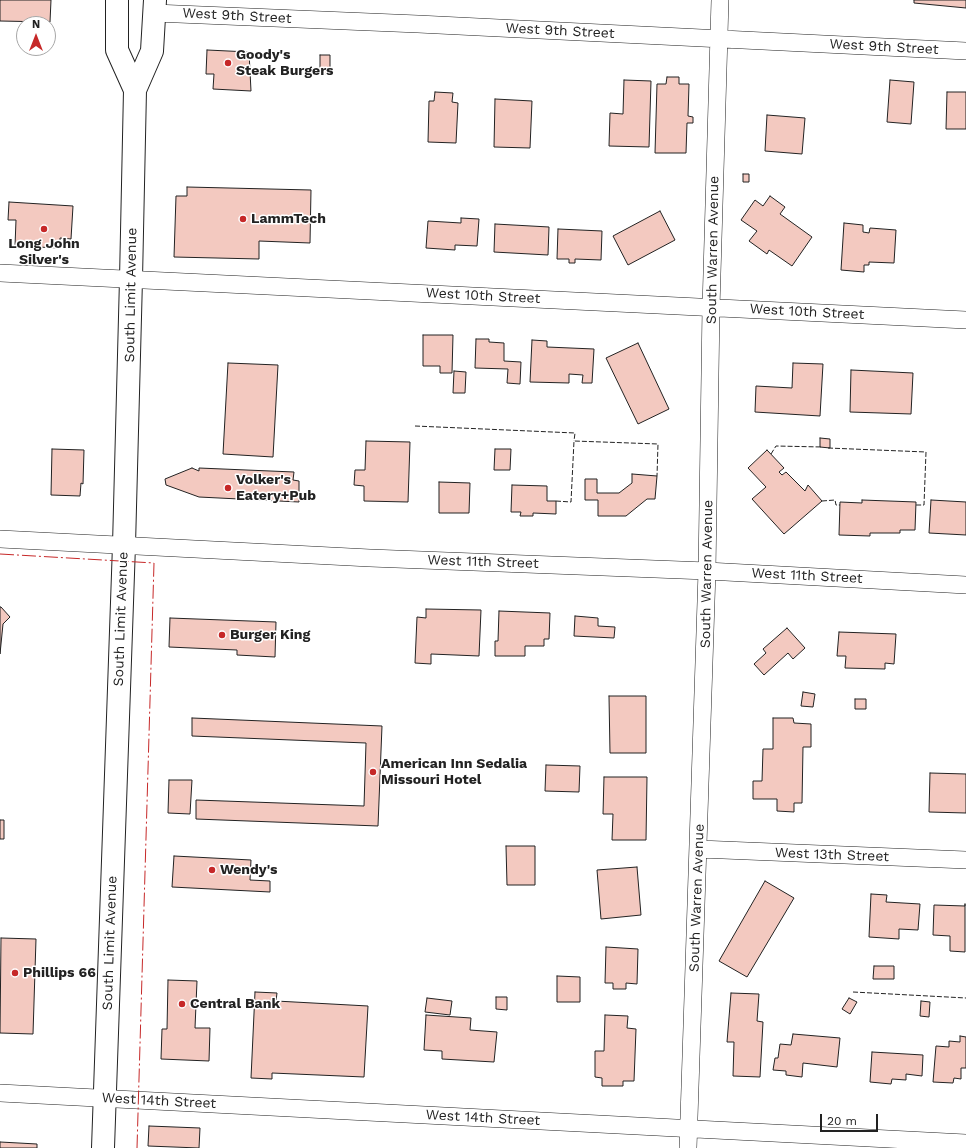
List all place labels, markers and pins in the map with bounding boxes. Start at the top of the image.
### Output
place label: Goody's Steak Burgers [236,47,334,80]
marker: Goody's Steak Burgers [223,58,233,68]
place label: LammTech [251,211,326,227]
marker: LammTech [238,214,248,224]
marker: Long John Silver's [39,224,49,234]
place label: Long John Silver's [8,236,80,268]
place label: Volker's Eatery+Pub [236,472,316,504]
marker: Volker's Eatery+Pub [223,483,233,493]
place label: Burger King [230,627,310,643]
marker: Burger King [217,630,227,640]
place label: American Inn Sedalia Missouri Hotel [381,756,527,788]
marker: American Inn Sedalia Missouri Hotel [368,767,378,777]
place label: Wendy's [220,862,278,878]
marker: Wendy's [207,865,217,875]
place label: Phillips 66 [23,965,96,981]
marker: Phillips 66 [10,968,20,978]
place label: Central Bank [190,996,280,1012]
marker: Central Bank [177,999,187,1009]

